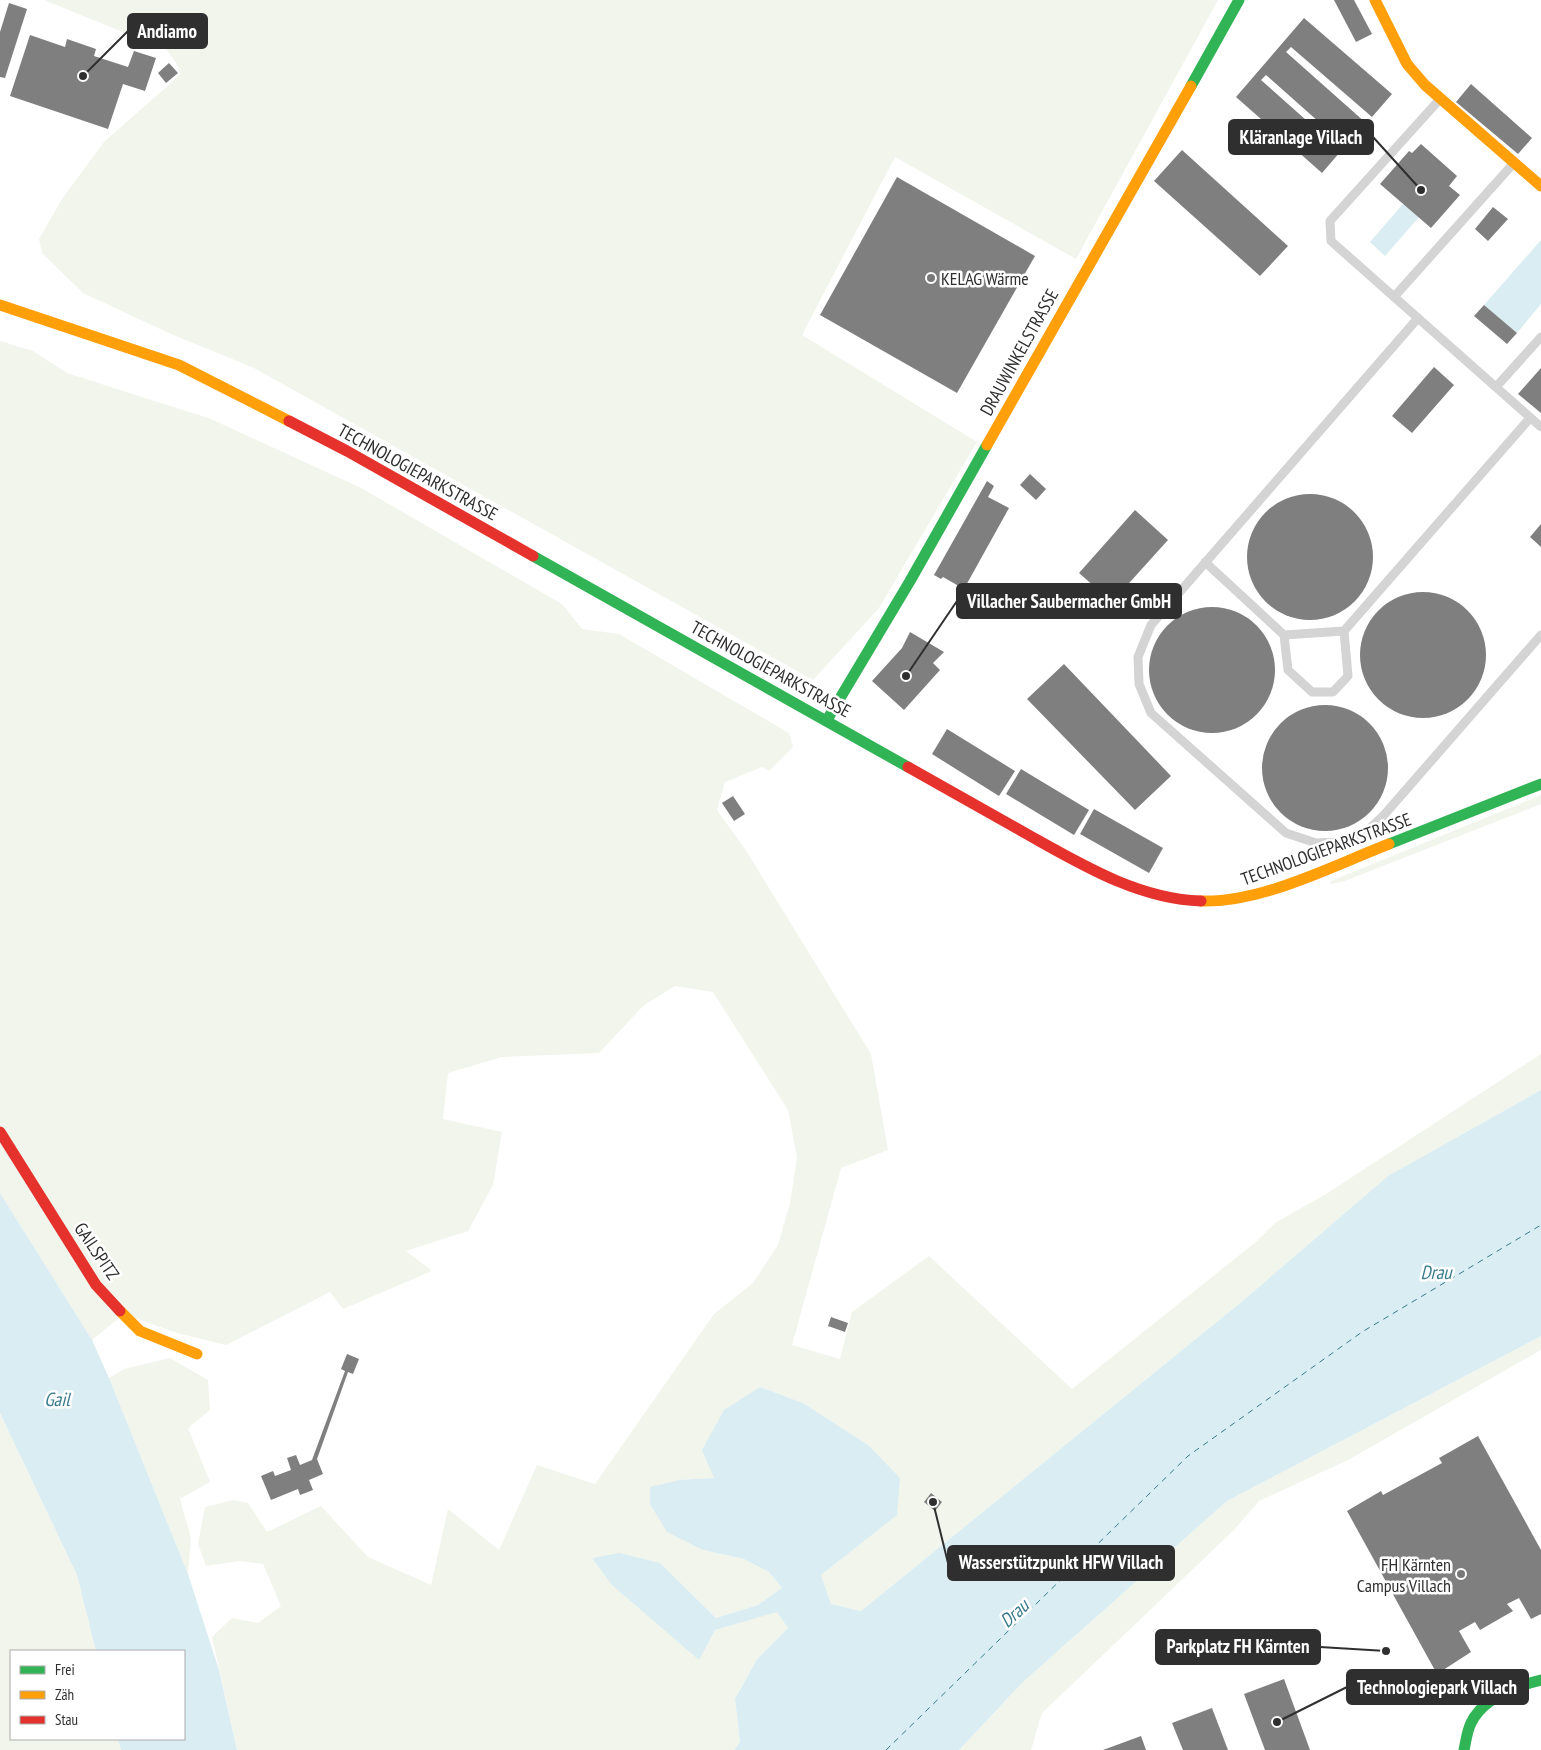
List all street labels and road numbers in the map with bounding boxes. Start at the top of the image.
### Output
street label: DRAUWINKELSTRASSE [975,285,1063,419]
street label: TECHNOLOGIEPARKSTRASSE [334,419,502,525]
street label: TECHNOLOGIEPARKSTRASSE [687,616,855,722]
street label: TECHNOLOGIEPARKSTRASSE [1238,808,1414,890]
street label: GAILSPITZ [69,1218,125,1284]

